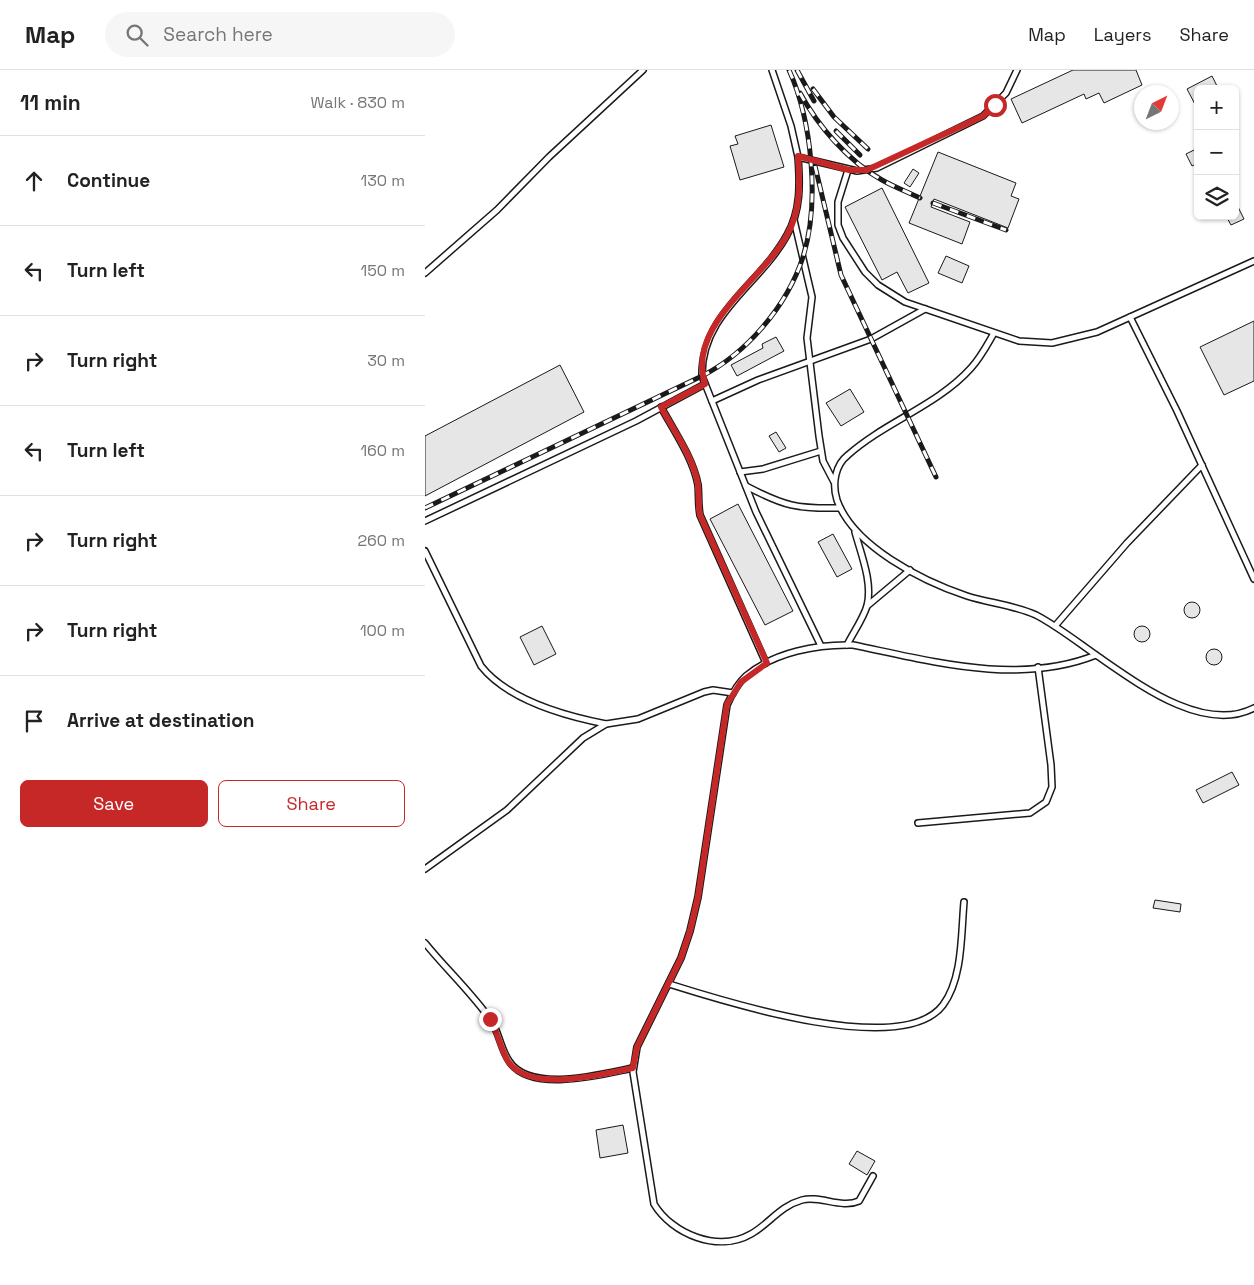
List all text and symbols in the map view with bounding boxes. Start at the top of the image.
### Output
search box [105,12,455,57]
text: Map [25,19,75,50]
icon: search [123,21,151,49]
text: Search here [163,22,273,47]
text: Map [1028,23,1066,46]
text: Layers [1094,23,1151,46]
text: Share [1179,23,1229,46]
north arrow [1134,85,1179,130]
map controls [1194,85,1239,220]
button: + [1194,85,1239,130]
text: 11 min [20,89,81,116]
text: Walk · 830 m [310,92,405,113]
route start [984,94,1007,117]
button: − [1194,130,1239,175]
icon: ahead [20,167,48,195]
text: Continue [67,168,150,193]
text: 130 m [361,170,405,191]
button: layers [1194,175,1239,220]
icon: left [20,257,48,285]
text: Turn left [67,258,145,283]
text: 150 m [361,260,405,281]
icon: right [20,347,48,375]
text: Turn right [67,348,157,373]
text: 30 m [367,350,405,371]
icon: left [20,437,48,465]
text: Turn left [67,438,145,463]
text: 160 m [360,440,405,461]
icon: right [20,527,48,555]
text: Turn right [67,528,157,553]
text: 260 m [357,530,405,551]
icon: right [20,617,48,645]
text: Turn right [67,618,157,643]
text: 100 m [360,620,405,641]
icon: arrive [20,707,48,735]
text: Arrive at destination [67,708,255,733]
button: Save [20,780,208,827]
button: Share [218,780,405,827]
route end [479,1008,502,1031]

